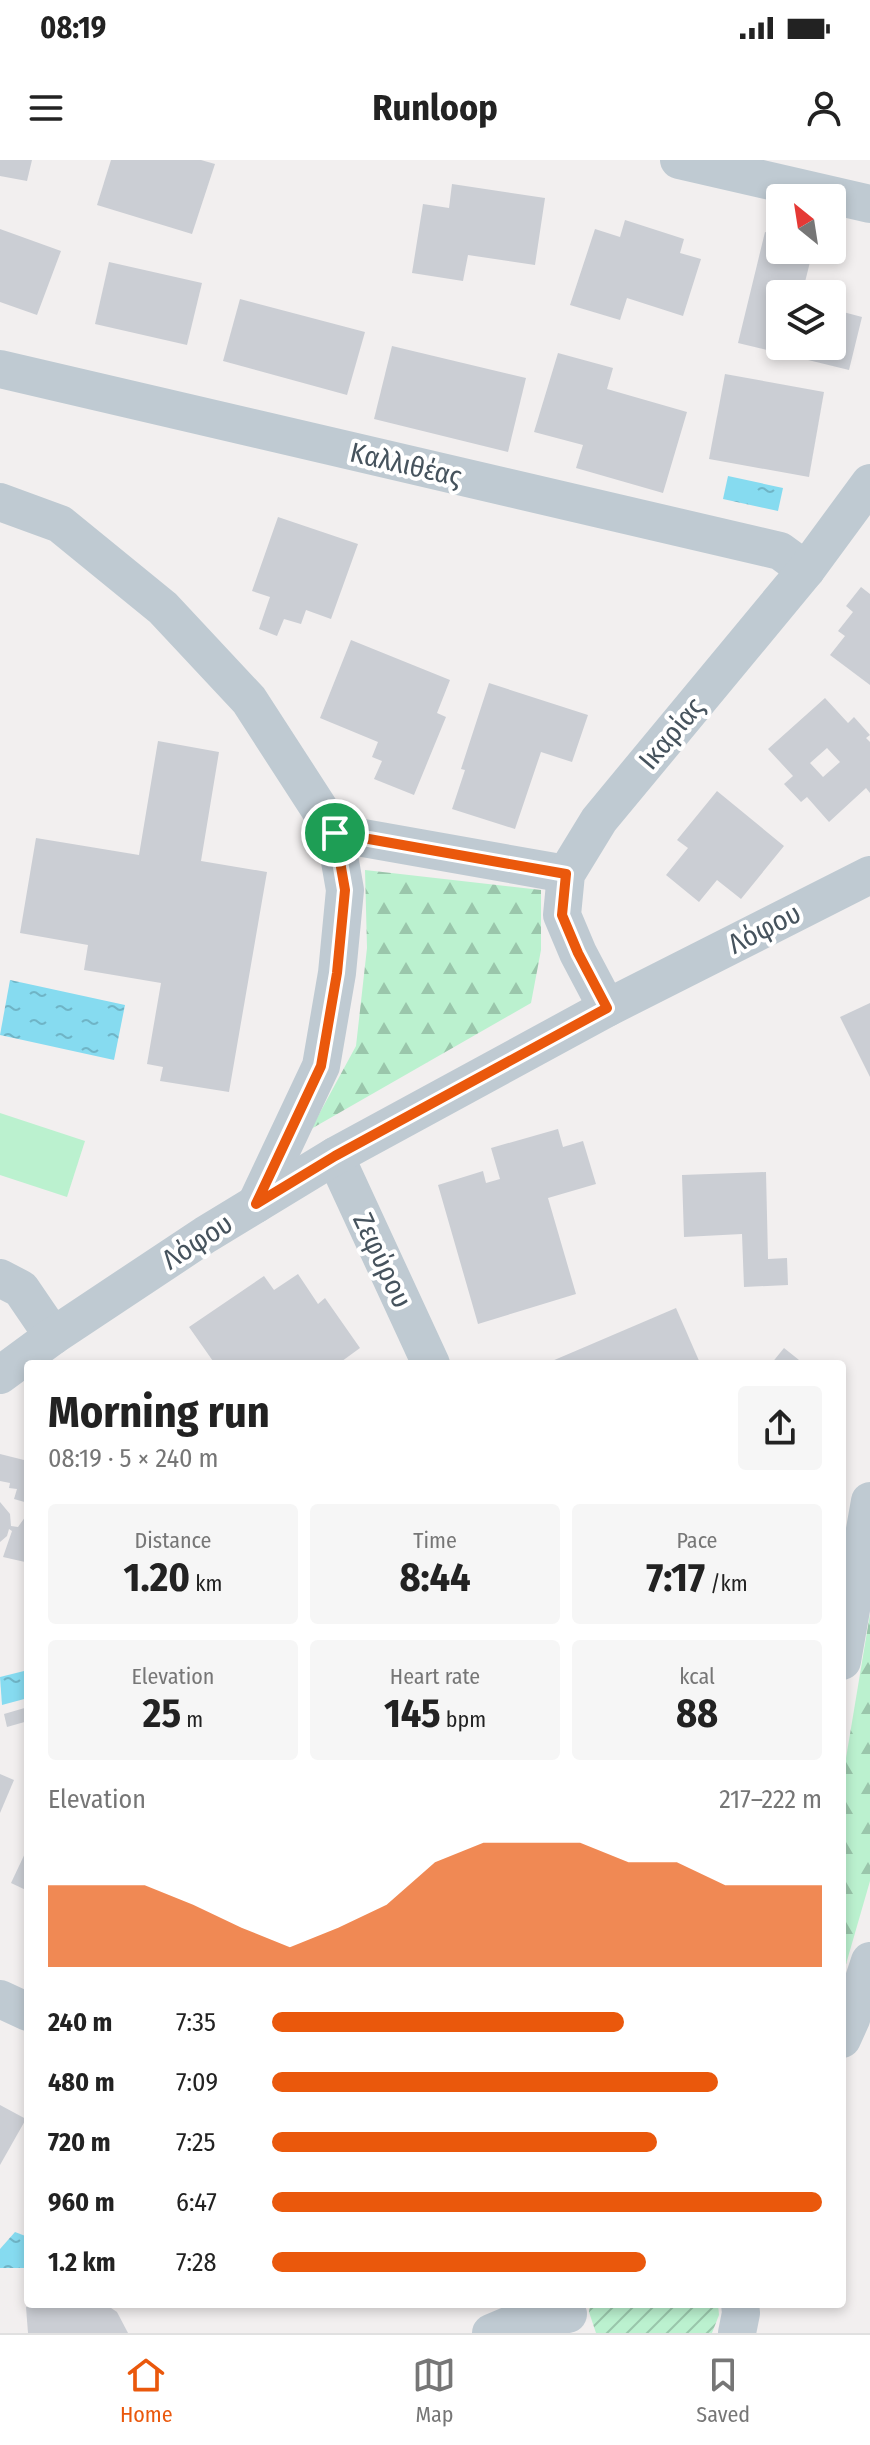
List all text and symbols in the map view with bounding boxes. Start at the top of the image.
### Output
text: 08:19 [40,10,106,46]
icon: menu [24,86,68,130]
text: Runloop [372,86,498,130]
icon: person [802,86,846,130]
north arrow [766,184,846,264]
map controls [766,184,846,360]
button: layers [766,280,846,360]
street label: Καλλιθέας [347,436,465,493]
street label: Ικαρίας [632,691,711,776]
pin [301,799,369,867]
icon: arrive [313,811,357,855]
street label: Λόφου [722,896,806,961]
street label: Λόφου [156,1207,239,1276]
street label: Ζεφύρου [346,1207,419,1313]
text: Morning run [48,1386,270,1439]
button: share [738,1386,822,1470]
text: 08:19 · 5 × 240 m [48,1443,219,1474]
text: Distance [134,1527,212,1554]
text: Time [413,1527,457,1554]
text: Pace [676,1527,718,1554]
text: 1.20 [124,1554,190,1602]
text: 8:44 [399,1554,471,1602]
text: 7:17 [646,1554,705,1602]
text: km [190,1570,222,1597]
text: /km [705,1570,748,1597]
text: Elevation [132,1663,214,1690]
text: Heart rate [390,1663,480,1690]
text: kcal [679,1663,715,1690]
text: 25 [143,1690,181,1738]
text: 145 [384,1690,441,1738]
text: 88 [676,1690,718,1738]
text: m [181,1706,203,1733]
text: bpm [441,1706,486,1733]
text: Elevation [48,1784,146,1815]
text: 217–222 m [719,1784,822,1815]
text: 240 m [48,2007,112,2038]
text: 7:35 [176,2007,216,2038]
text: 480 m [48,2067,115,2098]
text: 7:09 [176,2067,218,2098]
text: 720 m [48,2127,111,2158]
text: 7:25 [176,2127,215,2158]
text: 960 m [48,2187,114,2218]
text: 6:47 [176,2187,217,2218]
text: 1.2 km [48,2247,115,2278]
text: 7:28 [176,2247,217,2278]
tab: Home [120,2353,173,2428]
tab: Map [412,2353,456,2428]
tab: Saved [696,2353,750,2428]

